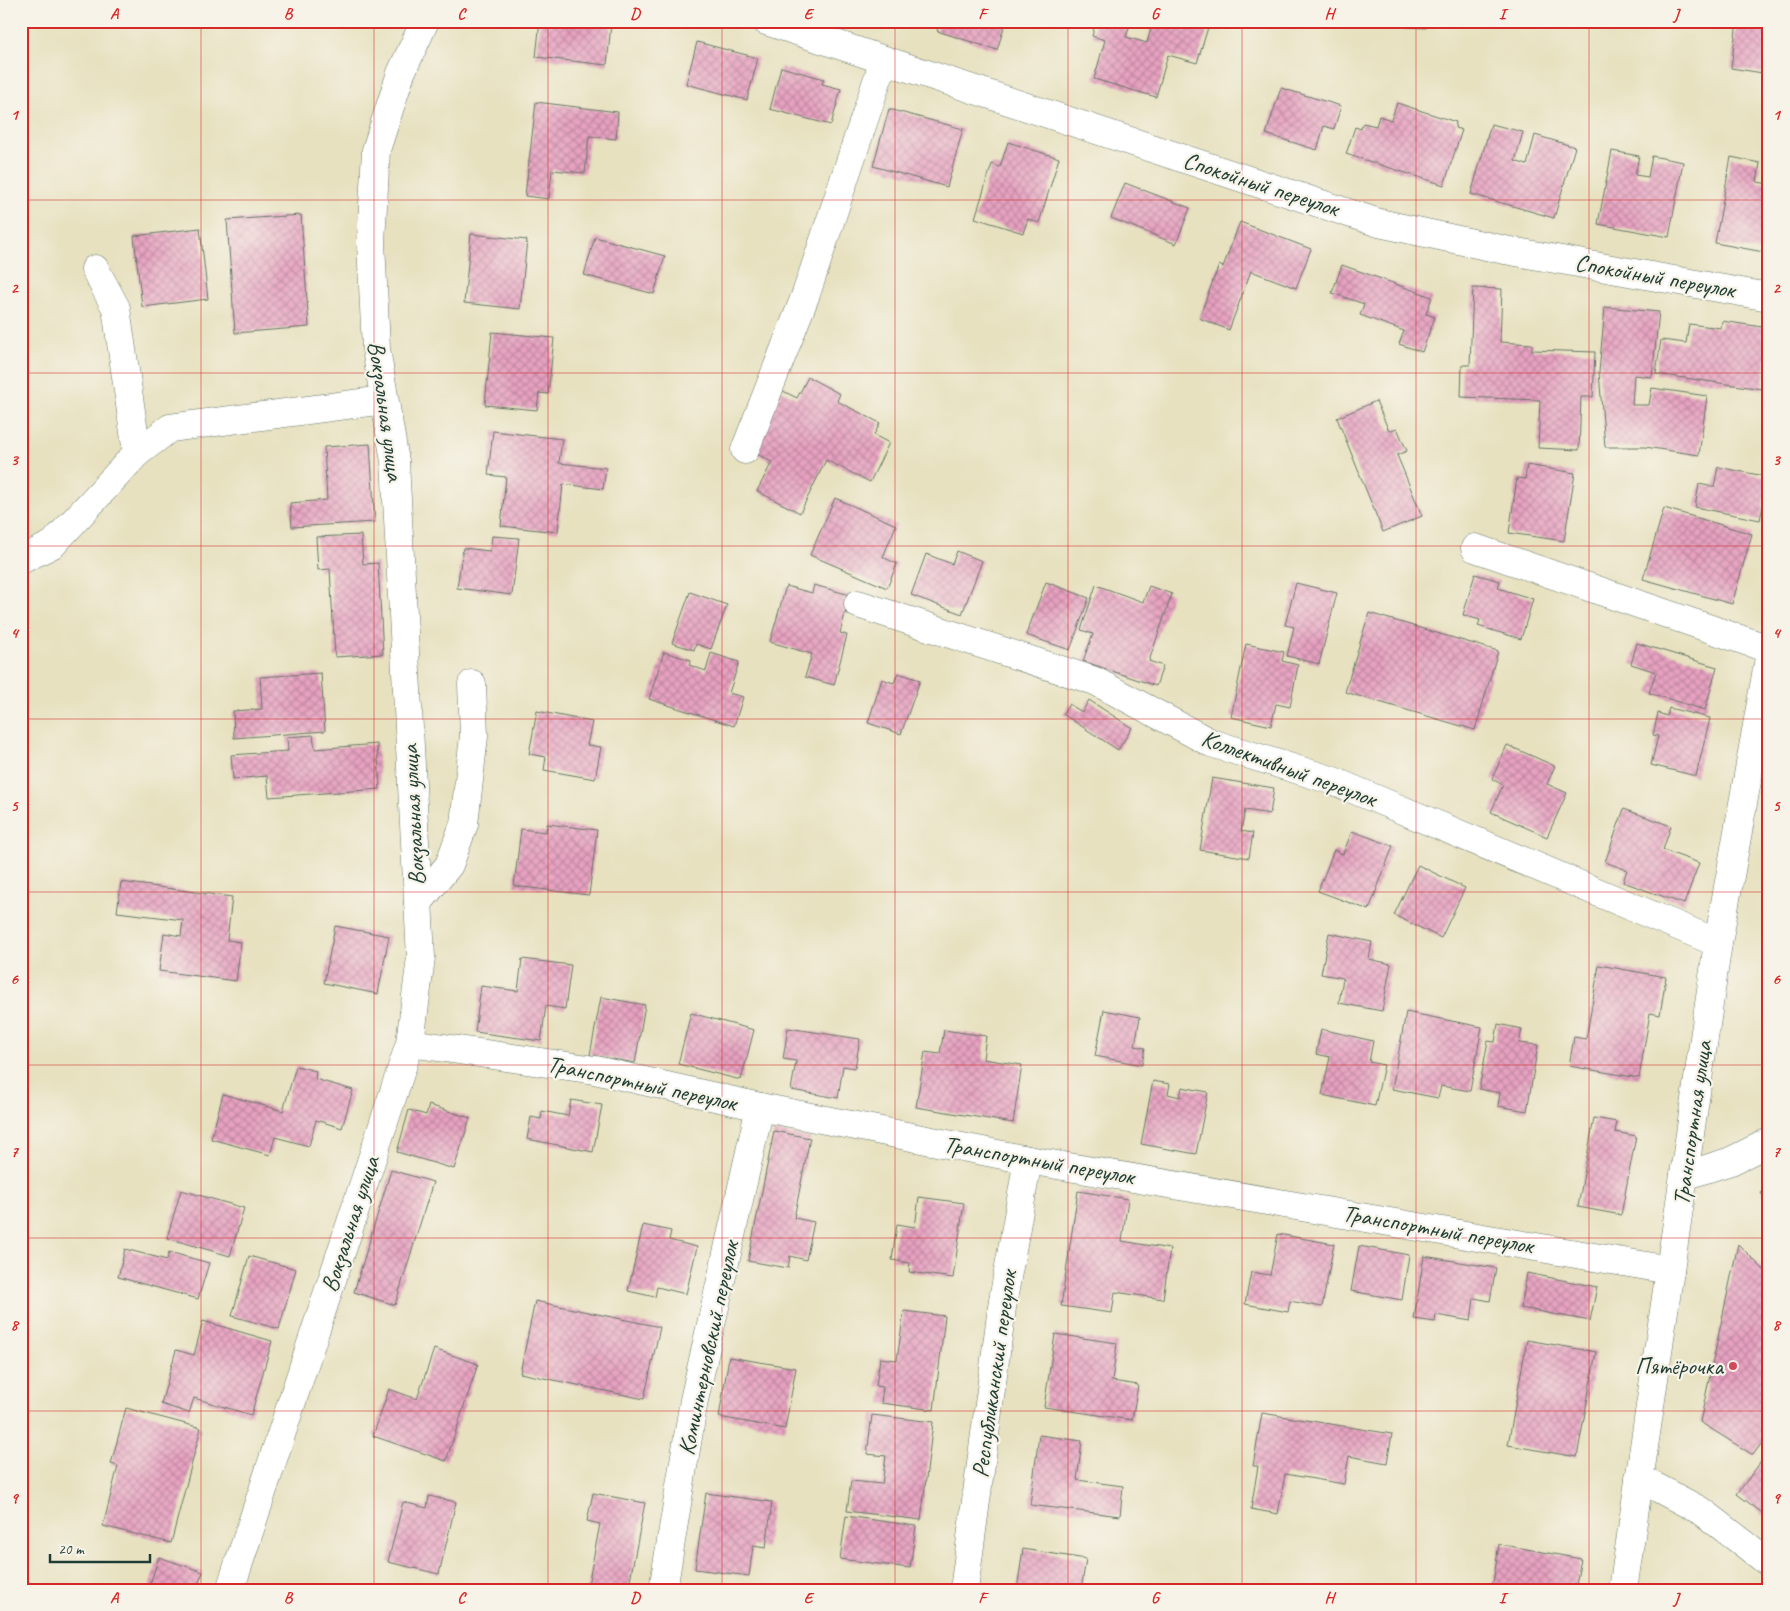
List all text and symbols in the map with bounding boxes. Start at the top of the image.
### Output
text: A [110,4,120,24]
text: B [284,4,294,24]
text: C [457,4,467,24]
text: D [630,4,641,24]
text: E [804,4,815,24]
text: F [978,4,989,24]
text: G [1151,4,1161,24]
text: H [1324,4,1336,24]
text: I [1499,4,1509,24]
text: J [1672,4,1681,24]
text: 1 [10,105,19,125]
text: 1 [1772,105,1781,125]
street label: Спокойный переулок [1180,145,1344,224]
street label: Спокойный переулок [1573,247,1739,305]
text: 2 [10,278,19,298]
text: 2 [1772,278,1781,298]
street label: Вокзальная улица [361,339,411,484]
text: 3 [10,450,19,470]
text: 3 [1772,450,1781,470]
text: 4 [10,623,19,643]
text: 4 [1772,623,1781,643]
street label: Коллективный переулок [1198,723,1382,814]
street label: Вокзальная улица [394,742,432,886]
text: 5 [11,796,20,816]
text: 5 [1773,796,1782,816]
text: 6 [10,969,19,989]
text: 6 [1772,969,1781,989]
street label: Транспортная улица [1666,1037,1719,1207]
street label: Транспортный переулок [545,1048,741,1118]
street label: Транспортный переулок [942,1129,1138,1192]
text: 7 [10,1142,19,1162]
text: 7 [1772,1142,1781,1162]
street label: Вокзальная улица [314,1151,386,1296]
street label: Транспортный переулок [1341,1198,1537,1261]
street label: Коминтерновский переулок [671,1236,746,1458]
street label: Республиканский переулок [965,1267,1024,1479]
text: 8 [10,1315,19,1335]
text: 8 [1772,1315,1781,1335]
place label: Пятёрочка [1635,1351,1724,1381]
marker: Пятёрочка [1727,1360,1739,1372]
text: 9 [10,1488,19,1508]
text: 9 [1772,1488,1781,1508]
scale bar [50,1531,150,1563]
text: 20 m [58,1540,85,1559]
text: A [110,1588,120,1608]
text: B [284,1588,294,1608]
text: C [457,1588,467,1608]
text: D [630,1588,641,1608]
text: E [804,1588,815,1608]
text: F [978,1588,989,1608]
text: G [1151,1588,1161,1608]
text: H [1324,1588,1336,1608]
text: I [1499,1588,1509,1608]
text: J [1672,1588,1681,1608]

